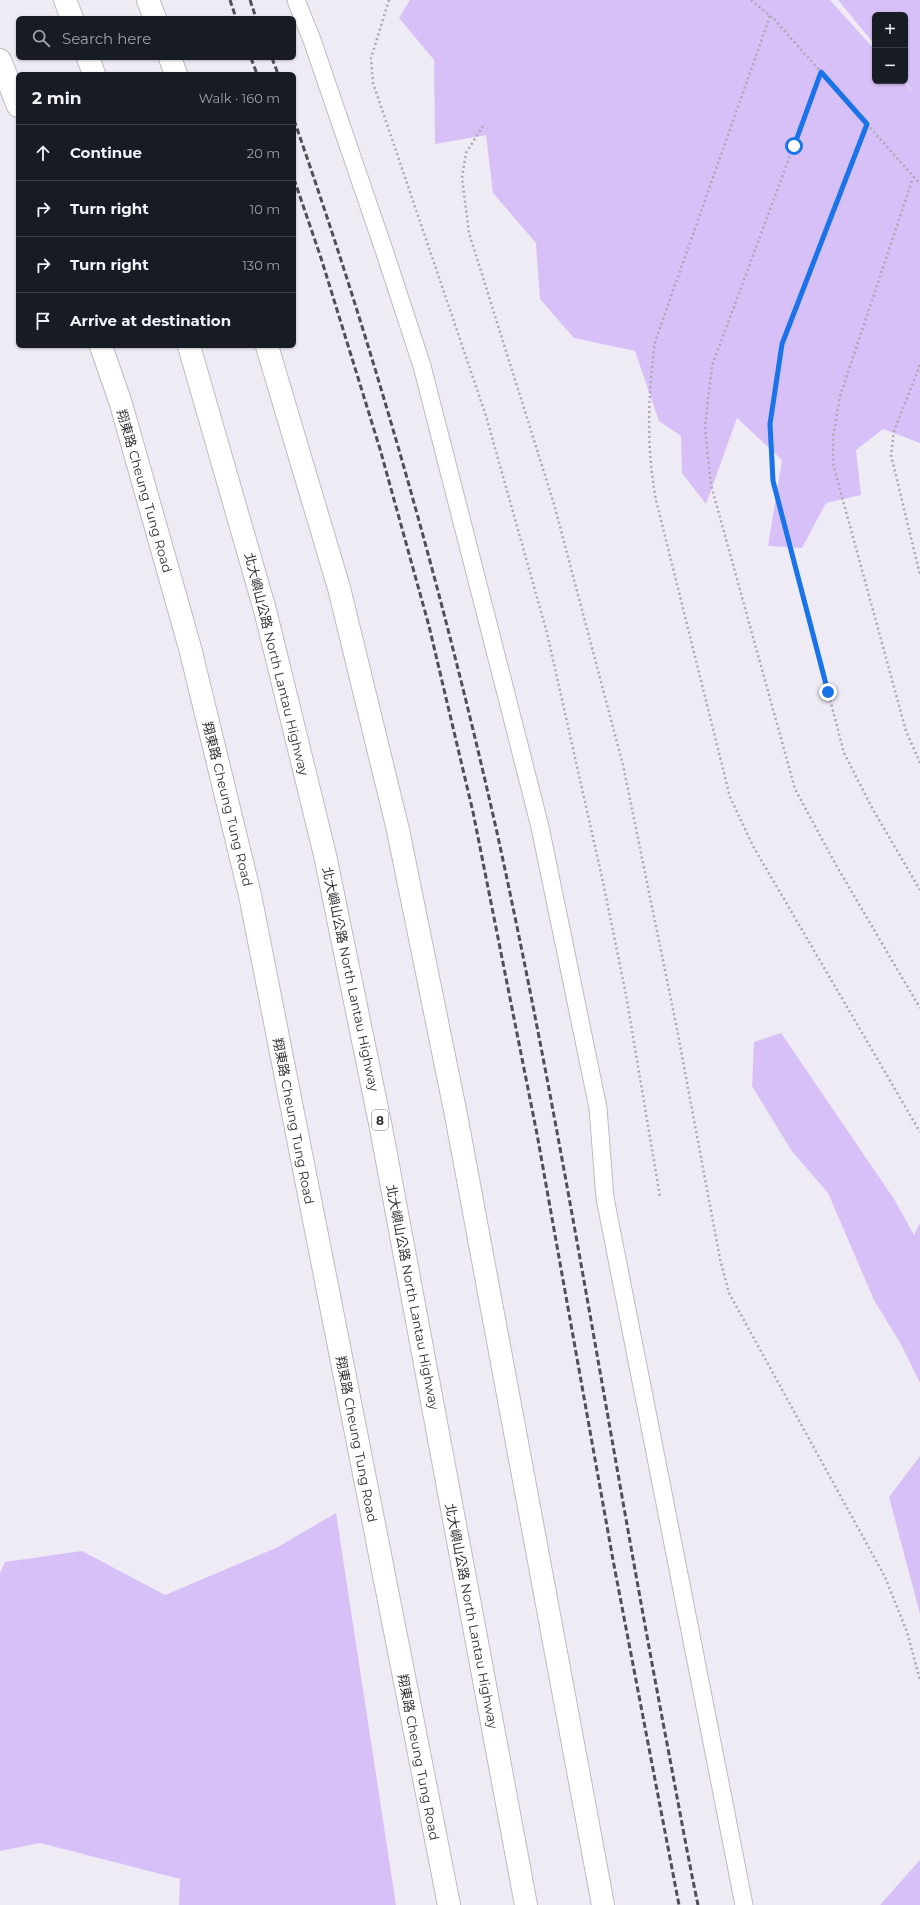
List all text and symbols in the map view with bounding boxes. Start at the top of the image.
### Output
map controls [872,12,908,84]
button: + [872,12,908,48]
search box [16,16,296,60]
icon: search [30,27,52,49]
text: Search here [62,29,151,48]
button: − [872,48,908,84]
text: 2 min [32,88,82,108]
text: Walk · 160 m [199,90,280,106]
route start [785,137,803,155]
icon: ahead [32,142,54,164]
text: Continue [70,143,142,162]
text: 20 m [247,145,280,161]
icon: right [32,198,54,220]
text: Turn right [70,199,149,218]
text: 10 m [250,201,280,217]
icon: right [32,254,54,276]
text: Turn right [70,255,149,274]
text: 130 m [242,257,280,273]
icon: arrive [32,310,54,332]
text: Arrive at destination [70,311,231,330]
street label: 翔東路 Cheung Tung Road [114,407,176,575]
street label: 北大嶼山公路 North Lantau Highway [242,551,313,778]
route end [819,683,837,701]
street label: 翔東路 Cheung Tung Road [200,720,256,888]
street label: 北大嶼山公路 North Lantau Highway [319,865,383,1094]
street label: 翔東路 Cheung Tung Road [270,1036,318,1206]
road number: 8 [372,1110,388,1130]
street label: 北大嶼山公路 North Lantau Highway [383,1183,443,1412]
street label: 翔東路 Cheung Tung Road [333,1354,381,1524]
street label: 北大嶼山公路 North Lantau Highway [442,1502,502,1731]
street label: 翔東路 Cheung Tung Road [395,1672,443,1842]

